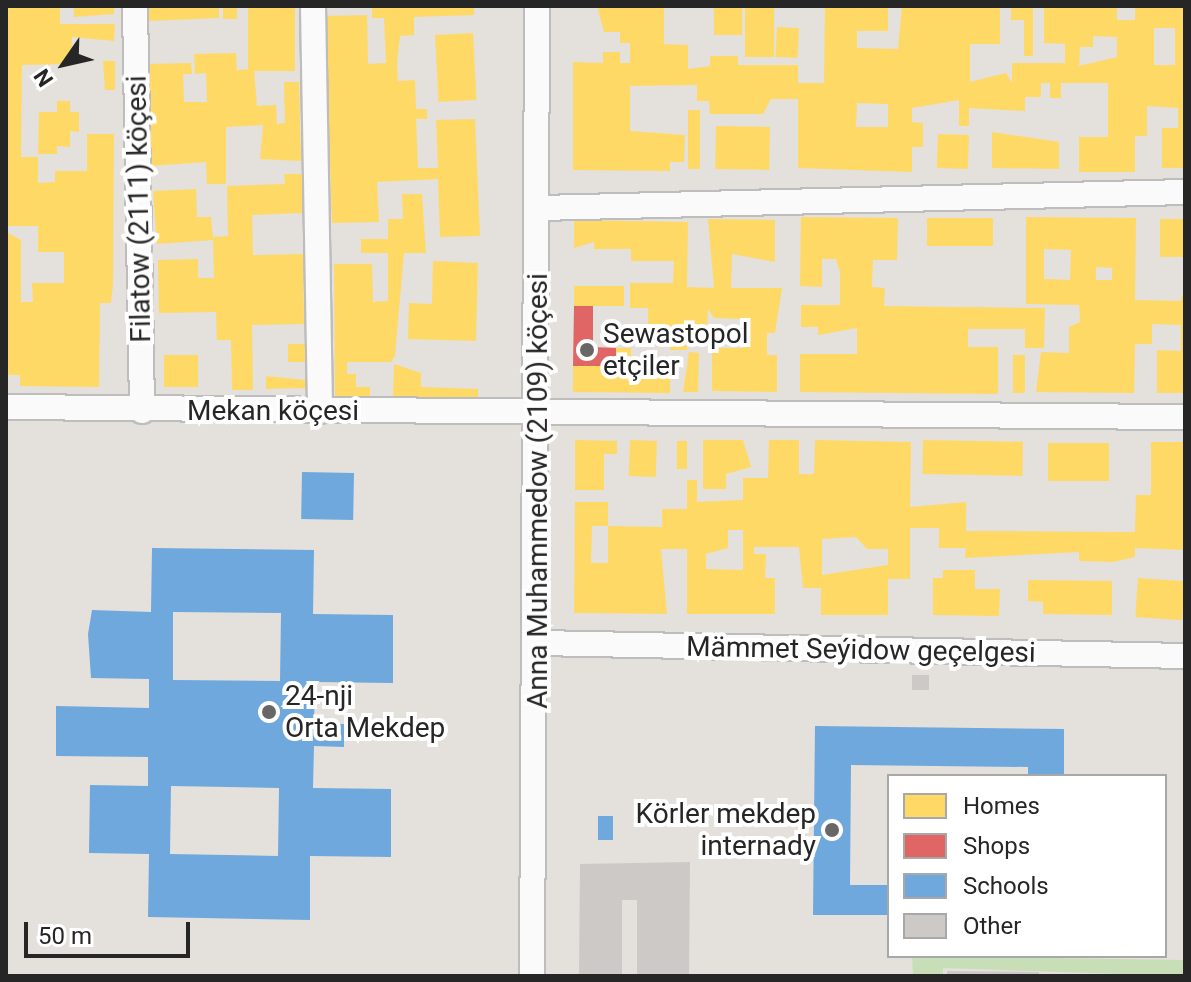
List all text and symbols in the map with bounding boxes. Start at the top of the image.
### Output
north arrow [24,24,104,104]
text: N [29,64,58,91]
street label: Filatow (2111) köçesi [120,75,158,343]
street label: Anna Muhammedow (2109) köçesi [521,273,555,709]
place label: Sewastopol etçiler [603,317,749,383]
marker: Sewastopol etçiler [578,341,596,359]
street label: Mekan köçesi [187,394,359,428]
street label: Mämmet Seýidow geçelgesi [686,630,1036,670]
place label: 24-nji Orta Mekdep [285,679,445,745]
marker: 24-nji Orta Mekdep [260,703,278,721]
legend [887,774,1167,958]
text: Homes [963,792,1040,820]
place label: Körler mekdep internady [636,797,816,863]
marker: Körler mekdep internady [823,821,841,839]
text: Shops [963,832,1030,860]
text: Schools [963,872,1049,900]
scale bar [28,906,194,956]
text: Other [963,912,1021,940]
text: 50 m [38,922,92,950]

